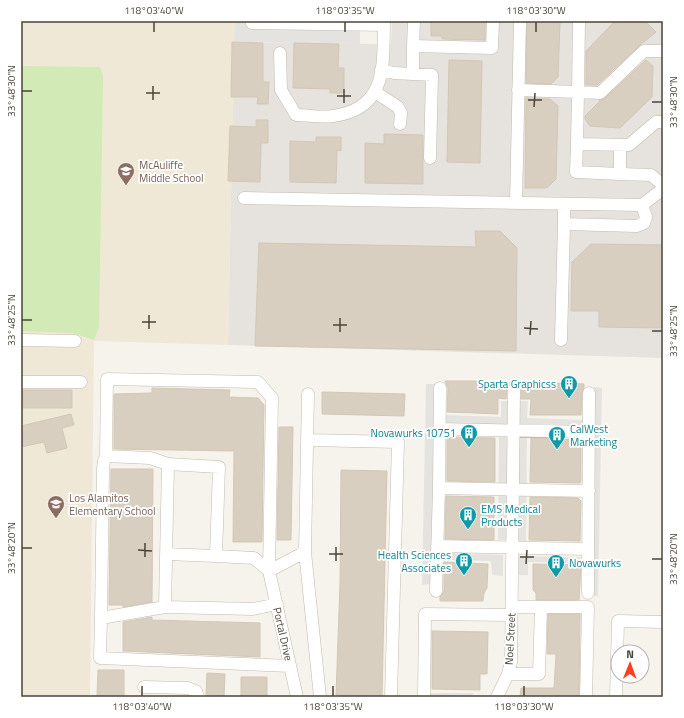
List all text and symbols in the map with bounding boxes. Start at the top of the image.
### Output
text: 118°03'40"W [124,3,184,18]
text: 118°03'35"W [315,3,375,18]
text: 118°03'30"W [506,3,566,18]
text: 33°48'30"N [4,65,19,117]
text: 33°48'30"N [666,76,681,128]
place label: McAuliffe Middle School [139,157,204,186]
school or university icon: McAuliffe Middle School [116,161,136,186]
text: 33°48'25"N [4,294,19,346]
text: 33°48'25"N [666,305,681,357]
building icon: Sparta Graphicss [559,374,579,399]
place label: Sparta Graphicss [478,376,556,392]
place label: CalWest Marketing [570,421,617,450]
building icon: Novawurks 10751 [459,423,479,448]
place label: Novawurks 10751 [371,425,456,441]
building icon: CalWest Marketing [547,425,567,450]
place label: Los Alamitos Elementary School [69,490,156,519]
school or university icon: Los Alamitos Elementary School [46,494,66,519]
place label: EMS Medical Products [481,501,541,530]
building icon: EMS Medical Products [458,505,478,530]
text: 33°48'20"N [4,522,19,574]
text: 33°48'20"N [666,533,681,585]
place label: Health Sciences Associates [378,547,451,576]
building icon: Health Sciences Associates [454,551,474,576]
building icon: Novawurks [546,553,566,578]
place label: Novawurks [569,555,621,571]
street label: Portal Drive [269,606,297,663]
street label: Noel Street [501,612,519,665]
north arrow [610,644,650,684]
text: N [626,646,634,662]
text: 118°03'40"W [112,699,172,714]
text: 118°03'35"W [303,699,363,714]
text: 118°03'30"W [494,699,554,714]

